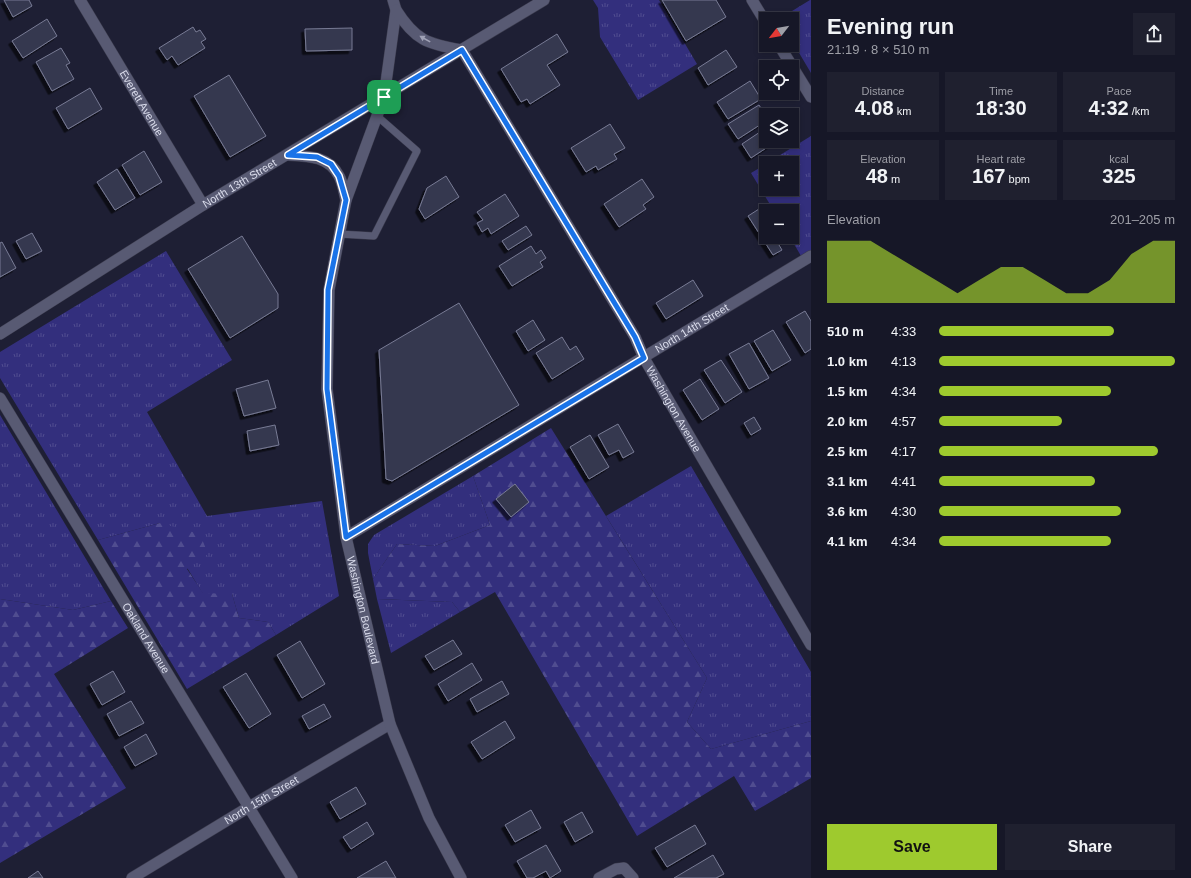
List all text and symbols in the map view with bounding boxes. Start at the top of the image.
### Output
north arrow [759,12,799,52]
map controls [759,12,799,244]
button: share [1133,13,1175,55]
text: Evening run [827,14,954,39]
one-way arrow [419,36,430,43]
text: 21:19 · 8 × 510 m [827,42,929,57]
button: locate [759,60,799,100]
street label: Everett Avenue [117,68,166,138]
pin [367,80,401,114]
text: Distance [862,85,904,97]
text: Time [989,85,1013,97]
text: Pace [1106,85,1132,97]
icon: arrive [373,86,395,108]
text: 4.08 [855,97,894,119]
text: 18:30 [975,97,1027,119]
text: 4:32 [1089,97,1129,119]
text: km [894,105,911,117]
text: /km [1129,105,1149,117]
button: layers [759,108,799,148]
text: Elevation [860,153,906,165]
text: Heart rate [977,153,1025,165]
text: kcal [1109,153,1129,165]
street label: North 13th Street [200,156,278,210]
button: + [759,156,799,196]
text: 48 [866,165,888,187]
text: 167 [972,165,1005,187]
text: 325 [1102,165,1136,187]
text: m [888,173,900,185]
text: bpm [1005,173,1030,185]
button: − [759,204,799,244]
text: Elevation [827,212,880,227]
text: 201–205 m [1110,212,1175,227]
street label: North 14th Street [653,301,731,355]
text: 510 m [827,324,864,339]
text: 4:33 [891,324,916,339]
text: 1.0 km [827,354,867,369]
text: 4:13 [891,354,916,369]
street label: Washington Avenue [644,364,703,454]
text: 1.5 km [827,384,867,399]
text: 4:34 [891,384,916,399]
text: 2.0 km [827,414,867,429]
text: 4:57 [891,414,916,429]
text: 2.5 km [827,444,867,459]
text: 4:17 [891,444,916,459]
text: 3.1 km [827,474,867,489]
text: 4:41 [891,474,916,489]
text: 3.6 km [827,504,867,519]
text: 4:30 [891,504,916,519]
text: 4.1 km [827,534,867,549]
text: 4:34 [891,534,916,549]
street label: Washington Boulevard [345,555,382,665]
street label: Oakland Avenue [120,601,172,676]
street label: North 15th Street [222,773,300,827]
button: Save [827,824,997,870]
button: Share [1005,824,1175,870]

